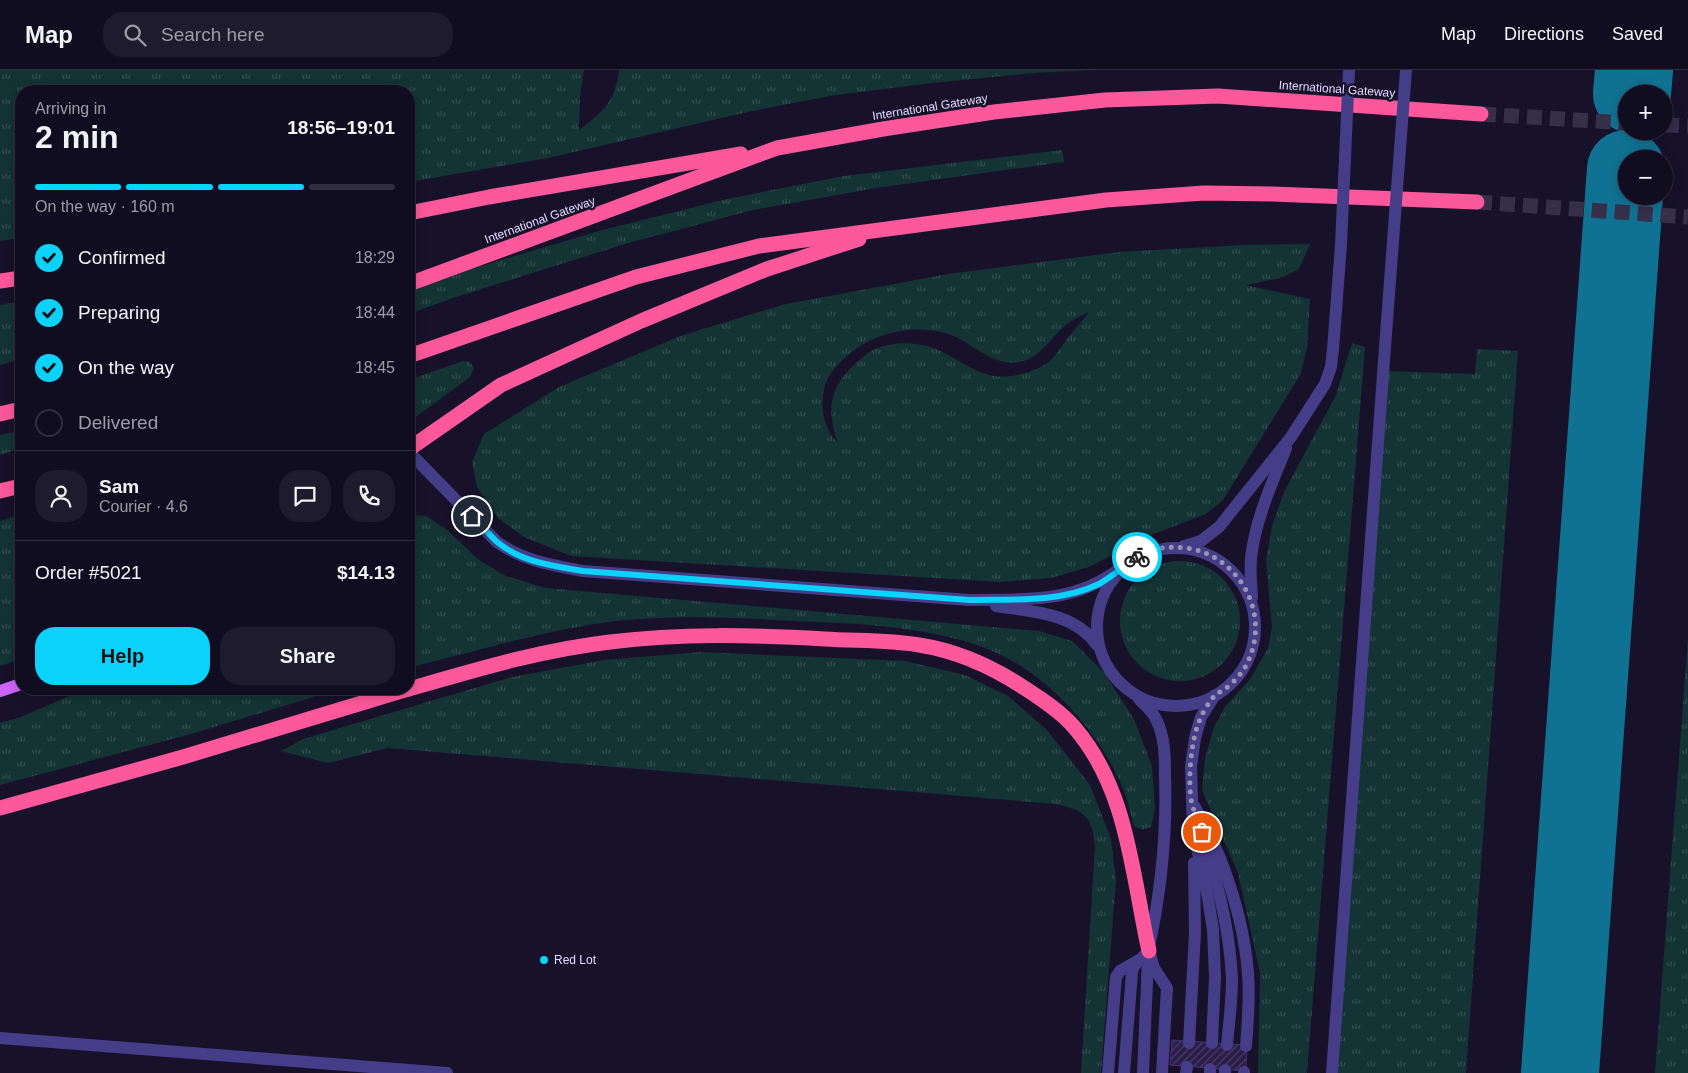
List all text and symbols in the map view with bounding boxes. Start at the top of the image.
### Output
search box [103,12,453,57]
text: Map [25,21,73,48]
icon: search [121,21,149,49]
text: Search here [161,24,265,45]
text: Map [1441,24,1476,44]
text: Directions [1504,24,1584,44]
text: Saved [1612,24,1663,44]
street label: International Gateway [1278,78,1396,100]
map controls [1618,85,1673,205]
button: + [1618,85,1673,140]
street label: International Gateway [871,91,989,123]
text: Arriving in [35,100,106,117]
text: 18:56–19:01 [287,117,395,138]
text: 2 min [35,119,119,155]
button: − [1618,150,1673,205]
street label: International Gateway [483,193,597,247]
text: On the way · 160 m [35,198,175,215]
icon: check [35,244,63,272]
text: Confirmed [78,247,166,268]
text: 18:29 [355,249,395,266]
icon: check [35,299,63,327]
text: Preparing [78,302,160,323]
text: 18:44 [355,304,395,321]
icon: check [35,354,63,382]
text: On the way [78,357,174,378]
text: 18:45 [355,359,395,376]
text: Delivered [78,412,158,433]
button: person [35,470,87,522]
button: chat [279,470,331,522]
button: phone [343,470,395,522]
text: Sam [99,476,139,497]
pin [451,495,493,537]
text: Courier · 4.6 [99,498,188,515]
icon: home [458,502,486,530]
courier [1112,532,1162,582]
icon: bike [1123,543,1151,571]
text: Order #5021 [35,562,142,583]
text: $14.13 [337,562,395,583]
button: Help [35,627,210,685]
button: Share [220,627,395,685]
pin [1181,811,1223,853]
icon: bag [1188,818,1216,846]
place label: Red Lot [554,953,597,967]
marker: Red Lot [538,954,550,966]

